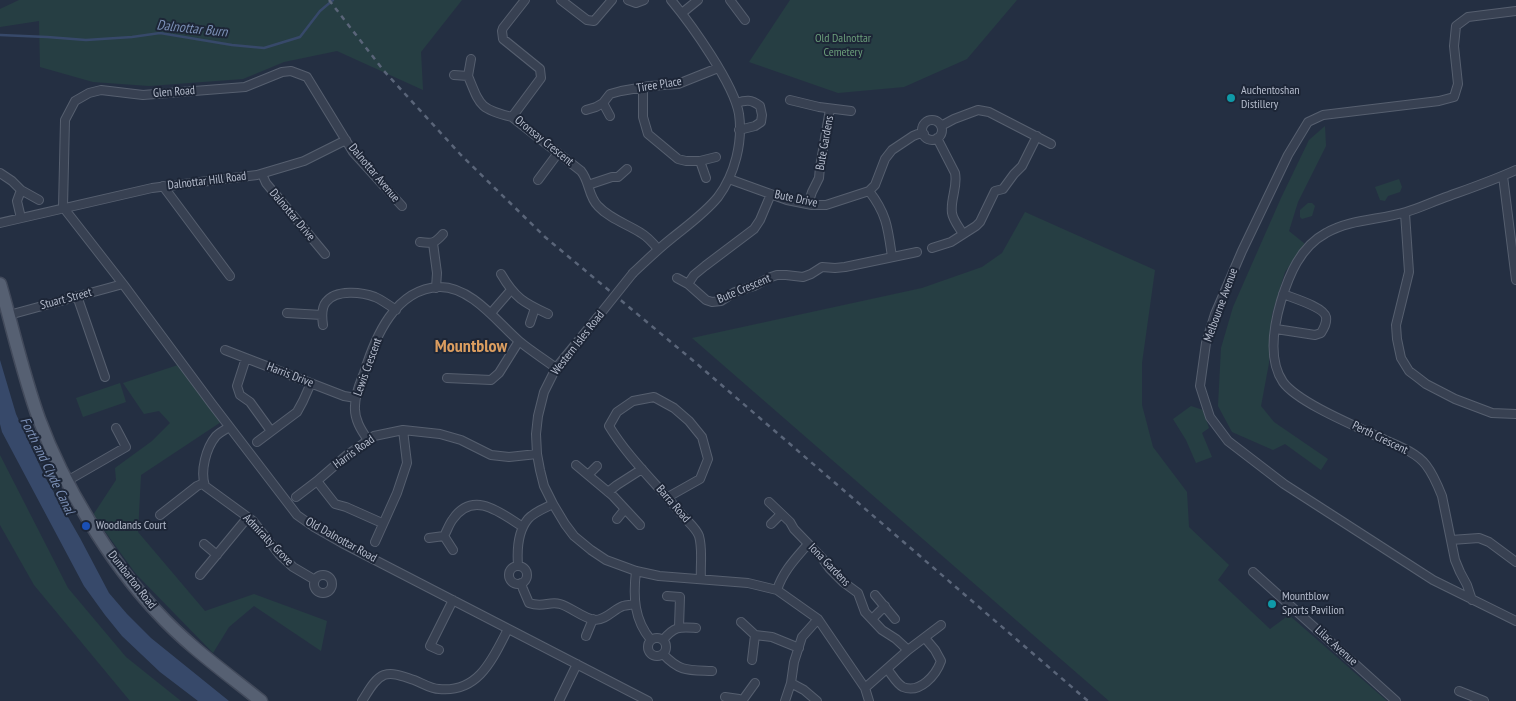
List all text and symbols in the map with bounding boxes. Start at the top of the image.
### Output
water label: Dalnottar Burn [156,17,228,41]
park label: Old Dalnottar Cemetery [815,32,871,60]
street label: Tiree Place [635,74,683,96]
street label: Glen Road [153,83,195,101]
place label: Auchentoshan Distillery [1241,84,1299,112]
marker: Auchentoshan Distillery [1225,92,1237,104]
street label: Oronsay Crescent [512,113,576,169]
street label: Bute Gardens [813,115,837,171]
street label: Dalnottar Avenue [345,141,403,205]
street label: Dalnottar Hill Road [167,169,247,193]
street label: Dalnottar Drive [266,186,318,244]
street label: Bute Drive [773,187,819,211]
street label: Melbourne Avenue [1201,266,1241,344]
street label: Bute Crescent [715,271,773,307]
street label: Stuart Street [39,285,93,313]
street label: Western Isles Road [548,308,608,378]
street label: Lewis Crescent [351,336,385,398]
district label: Mountblow [435,336,507,358]
street label: Harris Drive [265,360,315,390]
water label: Forth and Clyde Canal [16,415,78,517]
street label: Perth Crescent [1350,418,1410,458]
street label: Harris Road [331,432,377,472]
street label: Barra Road [653,482,693,526]
street label: Admiralty Grove [240,511,296,569]
street label: Old Dalnottar Road [303,515,379,565]
place label: Woodlands Court [96,519,166,533]
marker: Woodlands Court [80,520,92,532]
street label: Iona Gardens [805,541,853,589]
street label: Dumbarton Road [105,548,159,612]
place label: Mountblow Sports Pavilion [1282,590,1344,618]
marker: Mountblow Sports Pavilion [1266,598,1278,610]
street label: Lilac Avenue [1312,623,1360,669]

